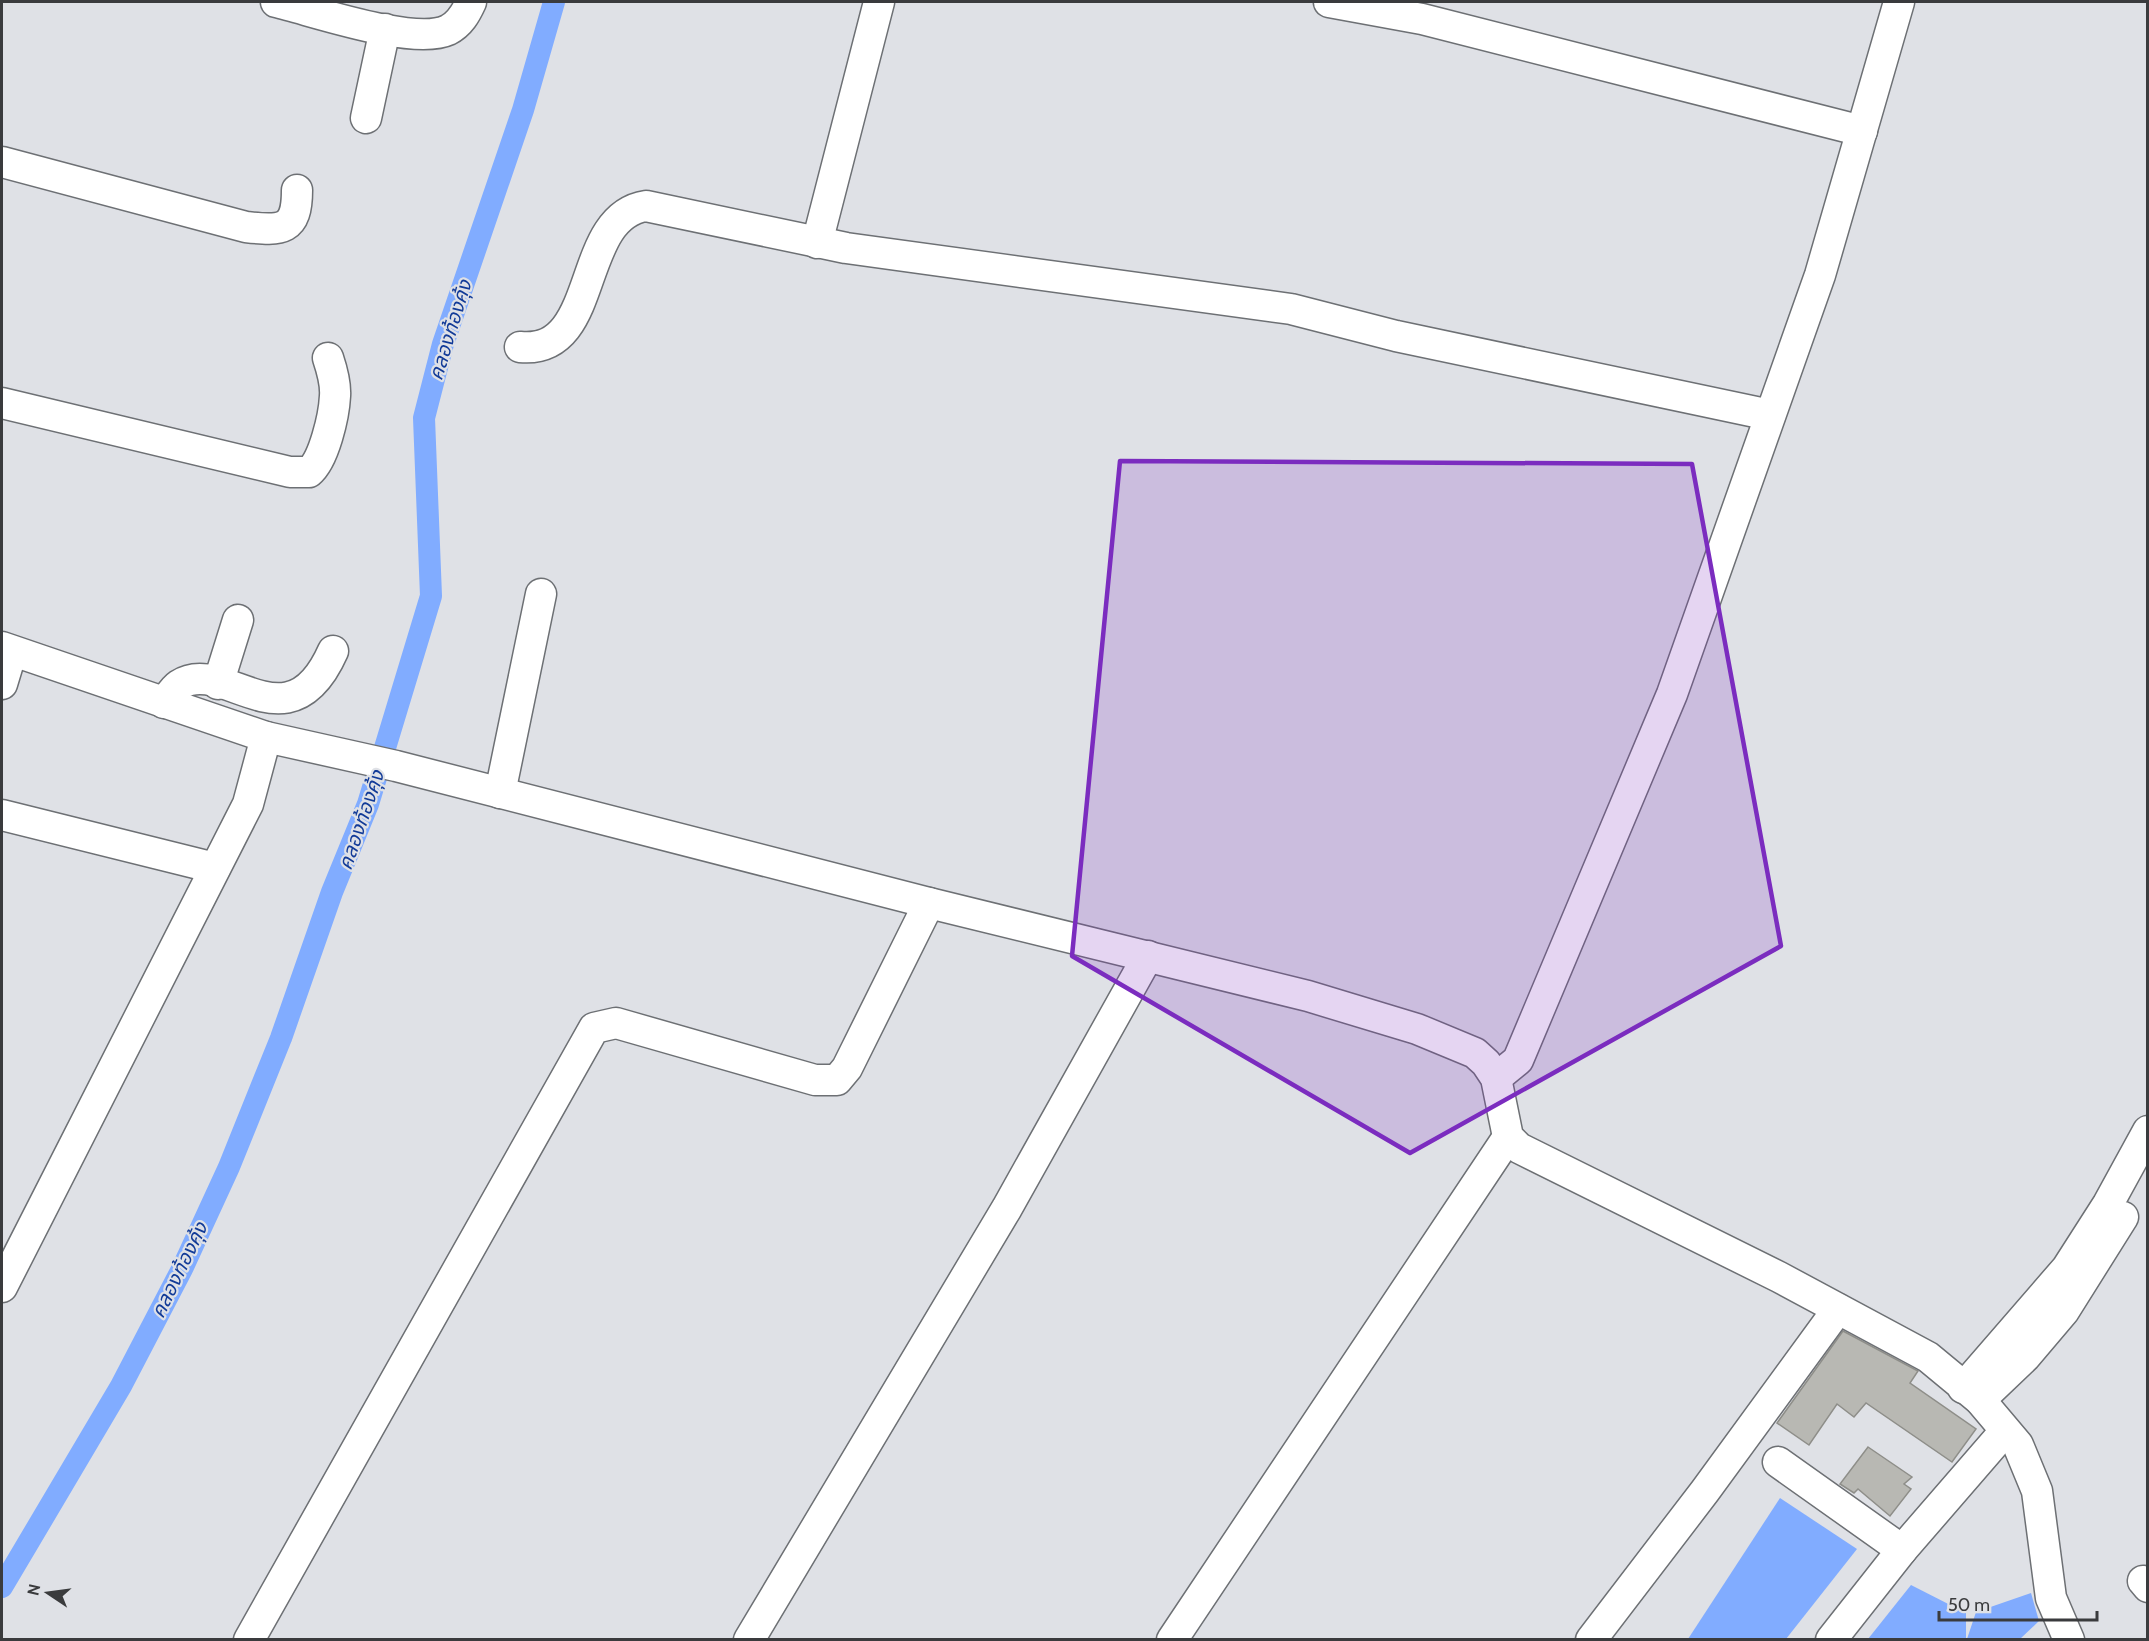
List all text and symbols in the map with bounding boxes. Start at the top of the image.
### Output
water label: คลองท้องคุ้ง [423,276,478,383]
water label: คลองท้องคุ้ง [333,766,391,873]
water label: คลองท้องคุ้ง [146,1217,214,1322]
north arrow [18,1563,78,1623]
text: N [23,1582,44,1597]
scale bar [1939,1584,2096,1622]
text: 50 m [1948,1594,1990,1616]

